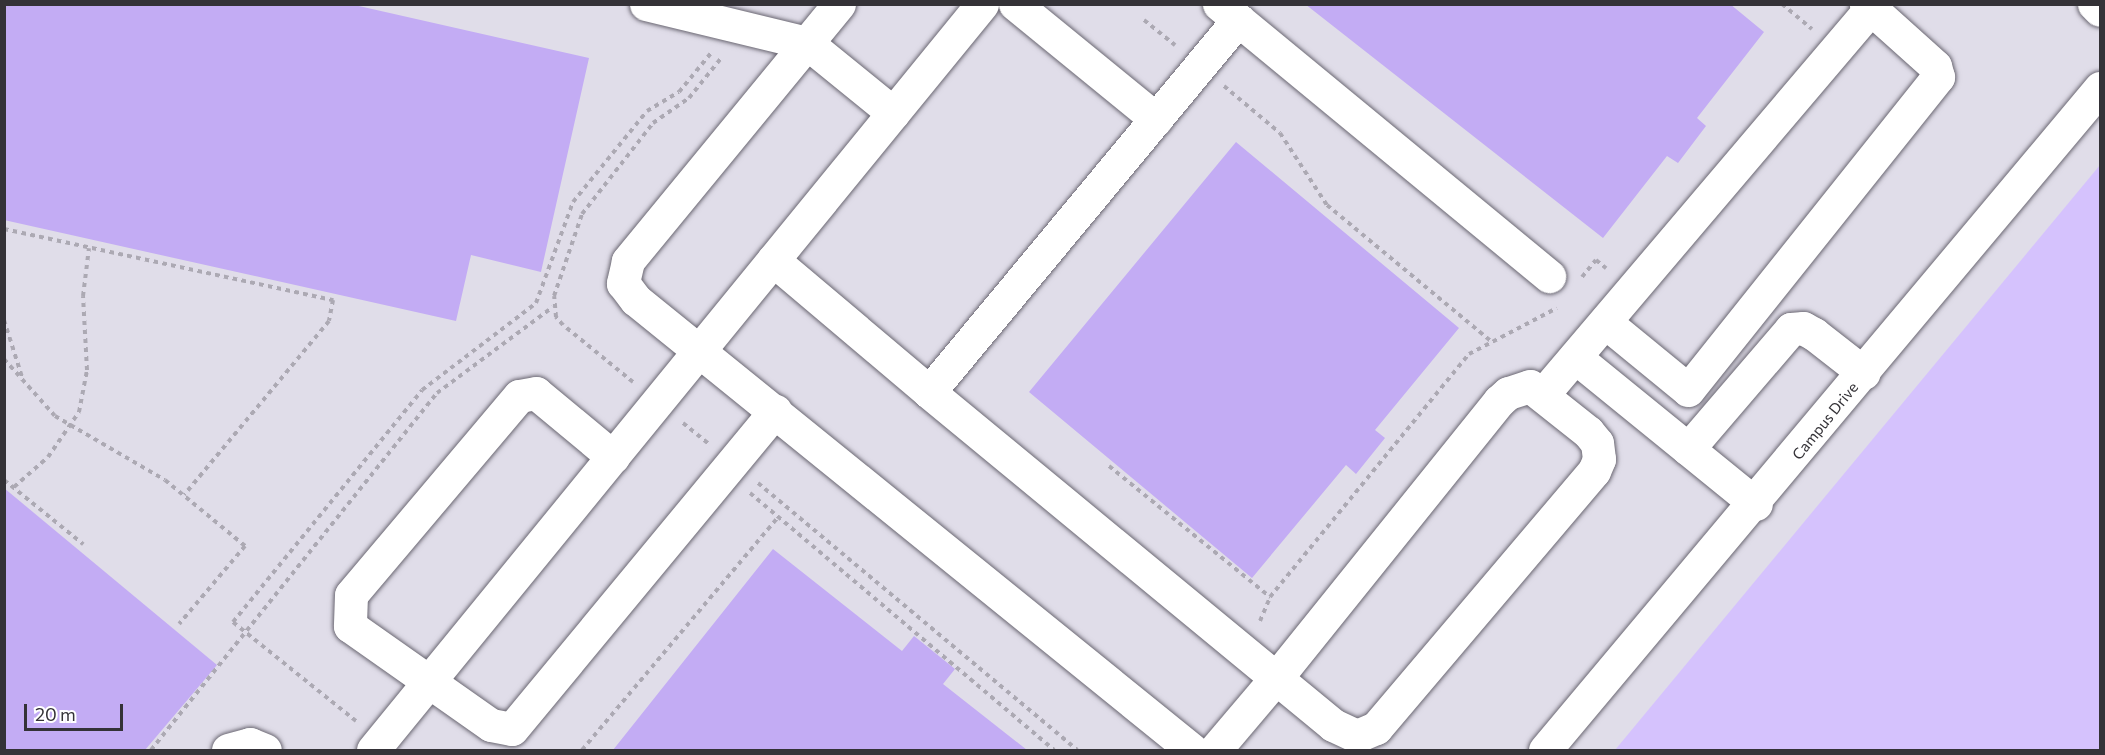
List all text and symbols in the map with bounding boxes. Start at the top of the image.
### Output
street label: Campus Drive [1788,379,1862,463]
scale bar [27,692,126,730]
text: 20 m [35,703,76,725]

